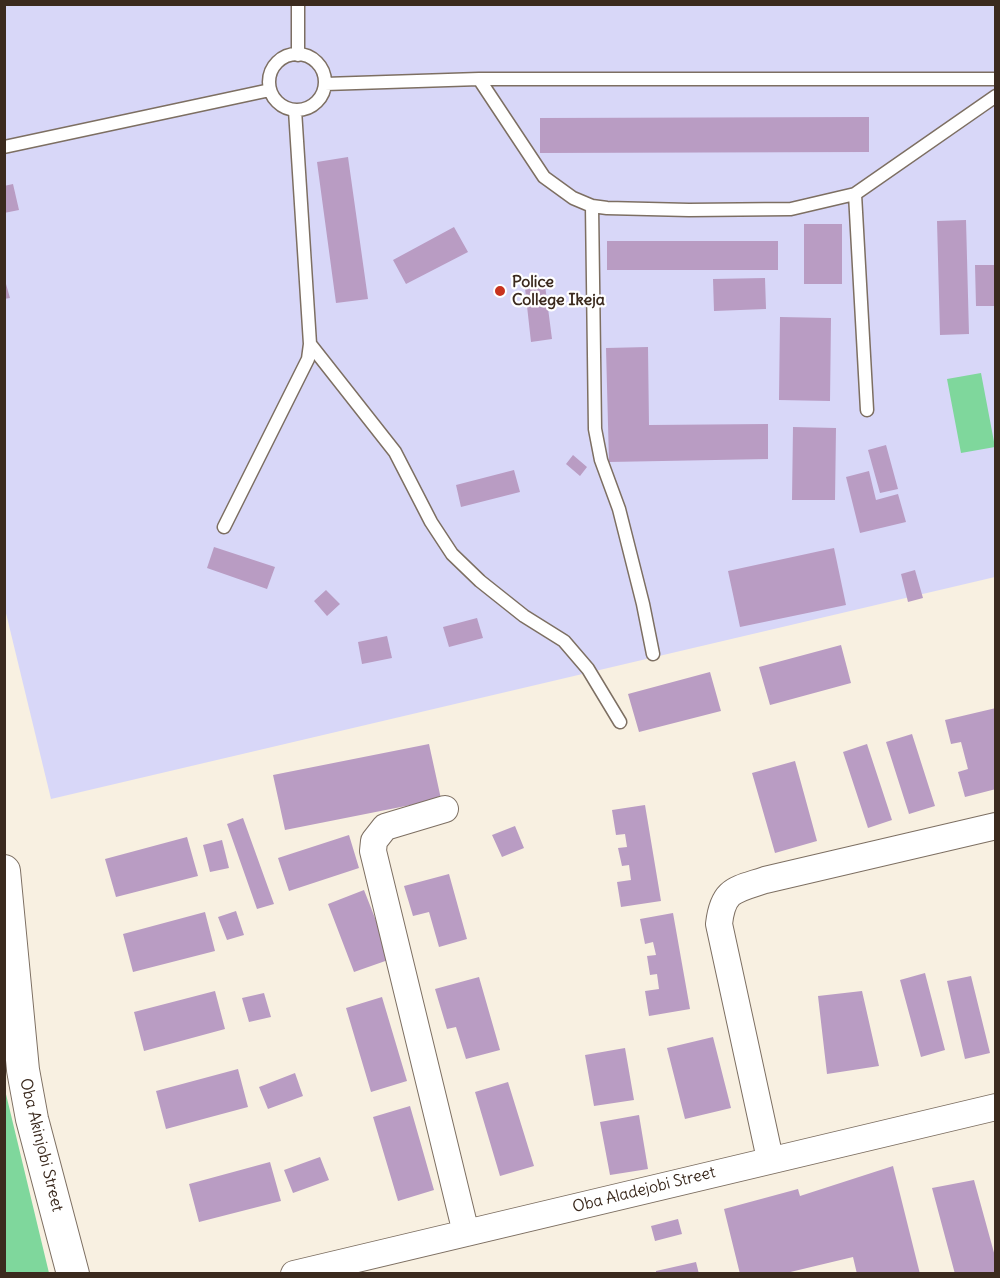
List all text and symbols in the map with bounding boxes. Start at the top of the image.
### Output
place label: Police College Ikeja [512,272,605,310]
marker: Police College Ikeja [493,284,507,298]
street label: Oba Akinjobi Street [15,1076,67,1214]
street label: Oba Aladejobi Street [571,1163,717,1217]

